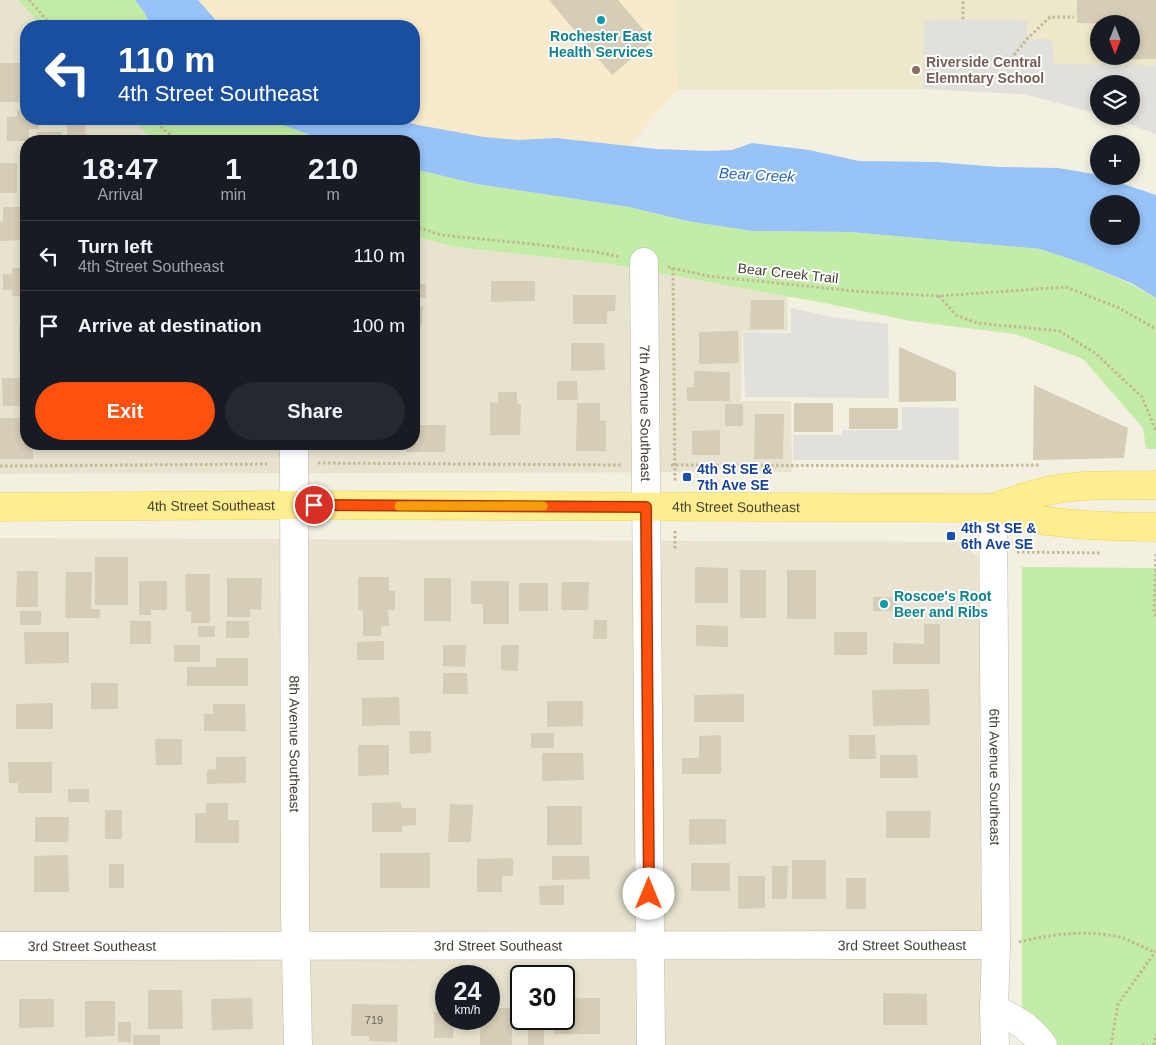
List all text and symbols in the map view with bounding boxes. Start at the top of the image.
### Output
marker: Rochester East Health Services [595,14,607,26]
north arrow [1090,15,1140,65]
map controls [1090,15,1140,245]
place label: Rochester East Health Services [549,28,653,60]
icon: left [35,40,100,105]
text: 110 m [118,40,215,79]
place label: Riverside Central Elemntary School [926,54,1044,86]
marker: Riverside Central Elemntary School [910,64,922,76]
button: layers [1090,75,1140,125]
text: 4th Street Southeast [118,81,319,106]
button: + [1090,135,1140,185]
text: 18:47 [82,152,159,185]
text: 1 [225,152,242,185]
text: 210 [308,152,358,185]
water label: Bear Creek [719,164,797,185]
text: Arrival [98,186,143,203]
text: min [220,186,246,203]
text: m [326,186,340,203]
button: − [1090,195,1140,245]
text: Turn left [78,236,153,257]
icon: left [35,242,63,270]
text: 110 m [354,245,405,266]
text: 4th Street Southeast [78,258,224,275]
street label: Bear Creek Trail [737,260,839,286]
icon: arrive [35,312,63,340]
text: Arrive at destination [78,315,262,336]
text: 100 m [352,315,405,336]
street label: 7th Avenue Southeast [637,344,654,482]
button: Exit [35,382,215,440]
button: Share [225,382,405,440]
place label: 4th St SE & 7th Ave SE [697,461,772,493]
marker: 4th St SE & 7th Ave SE [681,471,693,483]
pin [293,484,335,526]
icon: arrive [300,491,328,519]
street label: 4th Street Southeast [147,497,275,514]
street label: 4th Street Southeast [672,499,800,515]
place label: 4th St SE & 6th Ave SE [961,520,1036,552]
marker: 4th St SE & 6th Ave SE [945,530,957,542]
place label: Roscoe's Root Beer and Ribs [894,588,992,620]
marker: Roscoe's Root Beer and Ribs [878,598,890,610]
street label: 8th Avenue Southeast [286,676,303,813]
street label: 6th Avenue Southeast [986,708,1003,846]
position arrow [622,867,674,919]
street label: 3rd Street Southeast [434,937,562,954]
street label: 3rd Street Southeast [838,937,966,953]
street label: 3rd Street Southeast [28,938,156,954]
speed limit sign: 30 [510,965,575,1030]
text: 24 [454,977,481,1005]
text: km/h [454,1003,481,1017]
house number: 719 [365,1014,383,1026]

